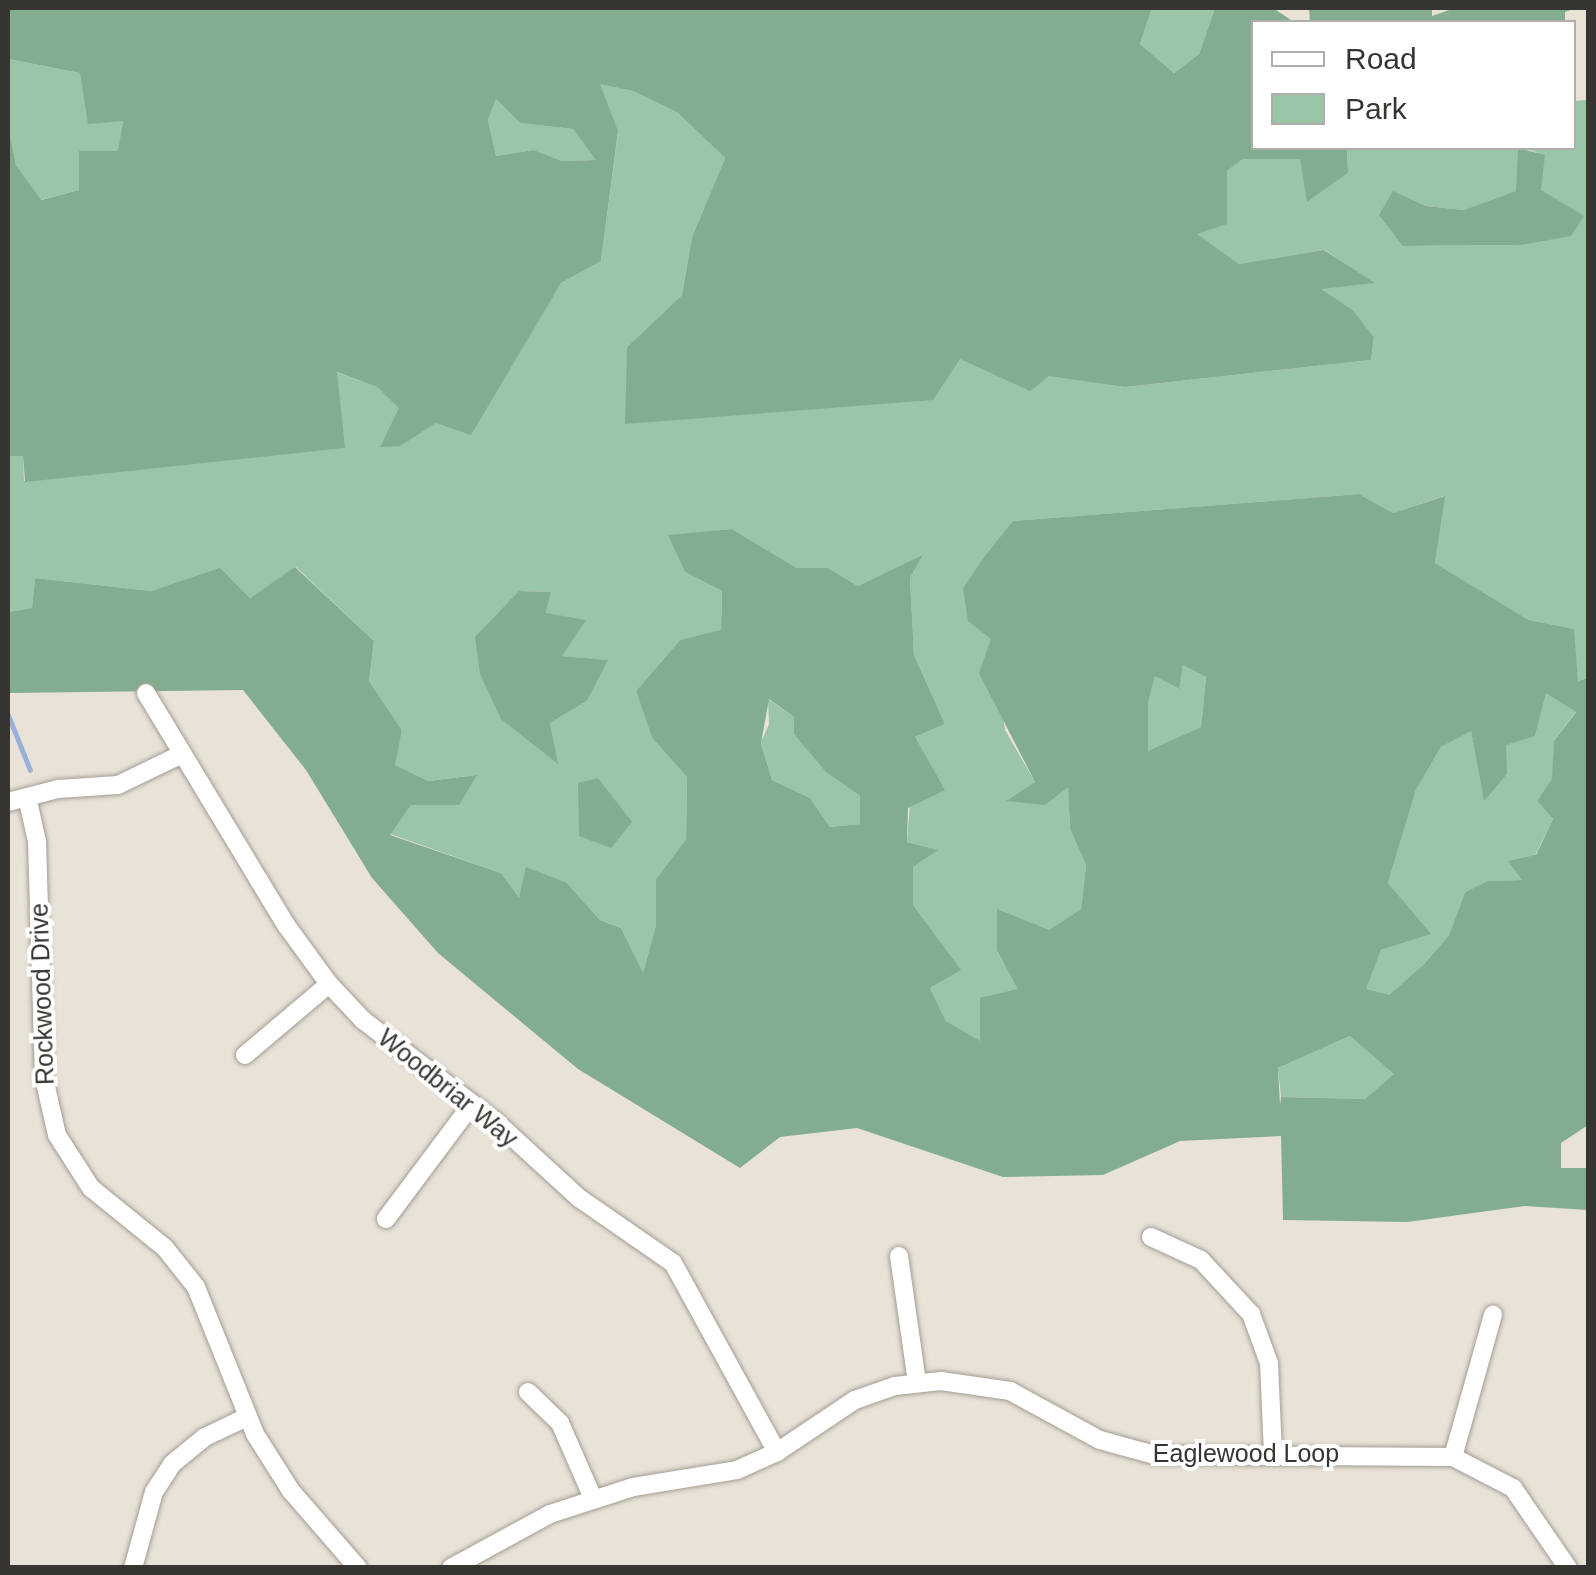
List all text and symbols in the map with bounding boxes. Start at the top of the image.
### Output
legend [1251,20,1576,150]
text: Road [1345,42,1417,75]
text: Park [1345,92,1407,125]
street label: Rockwood Drive [24,903,60,1085]
street label: Woodbriar Way [372,1023,524,1153]
street label: Eaglewood Loop [1153,1438,1339,1468]

